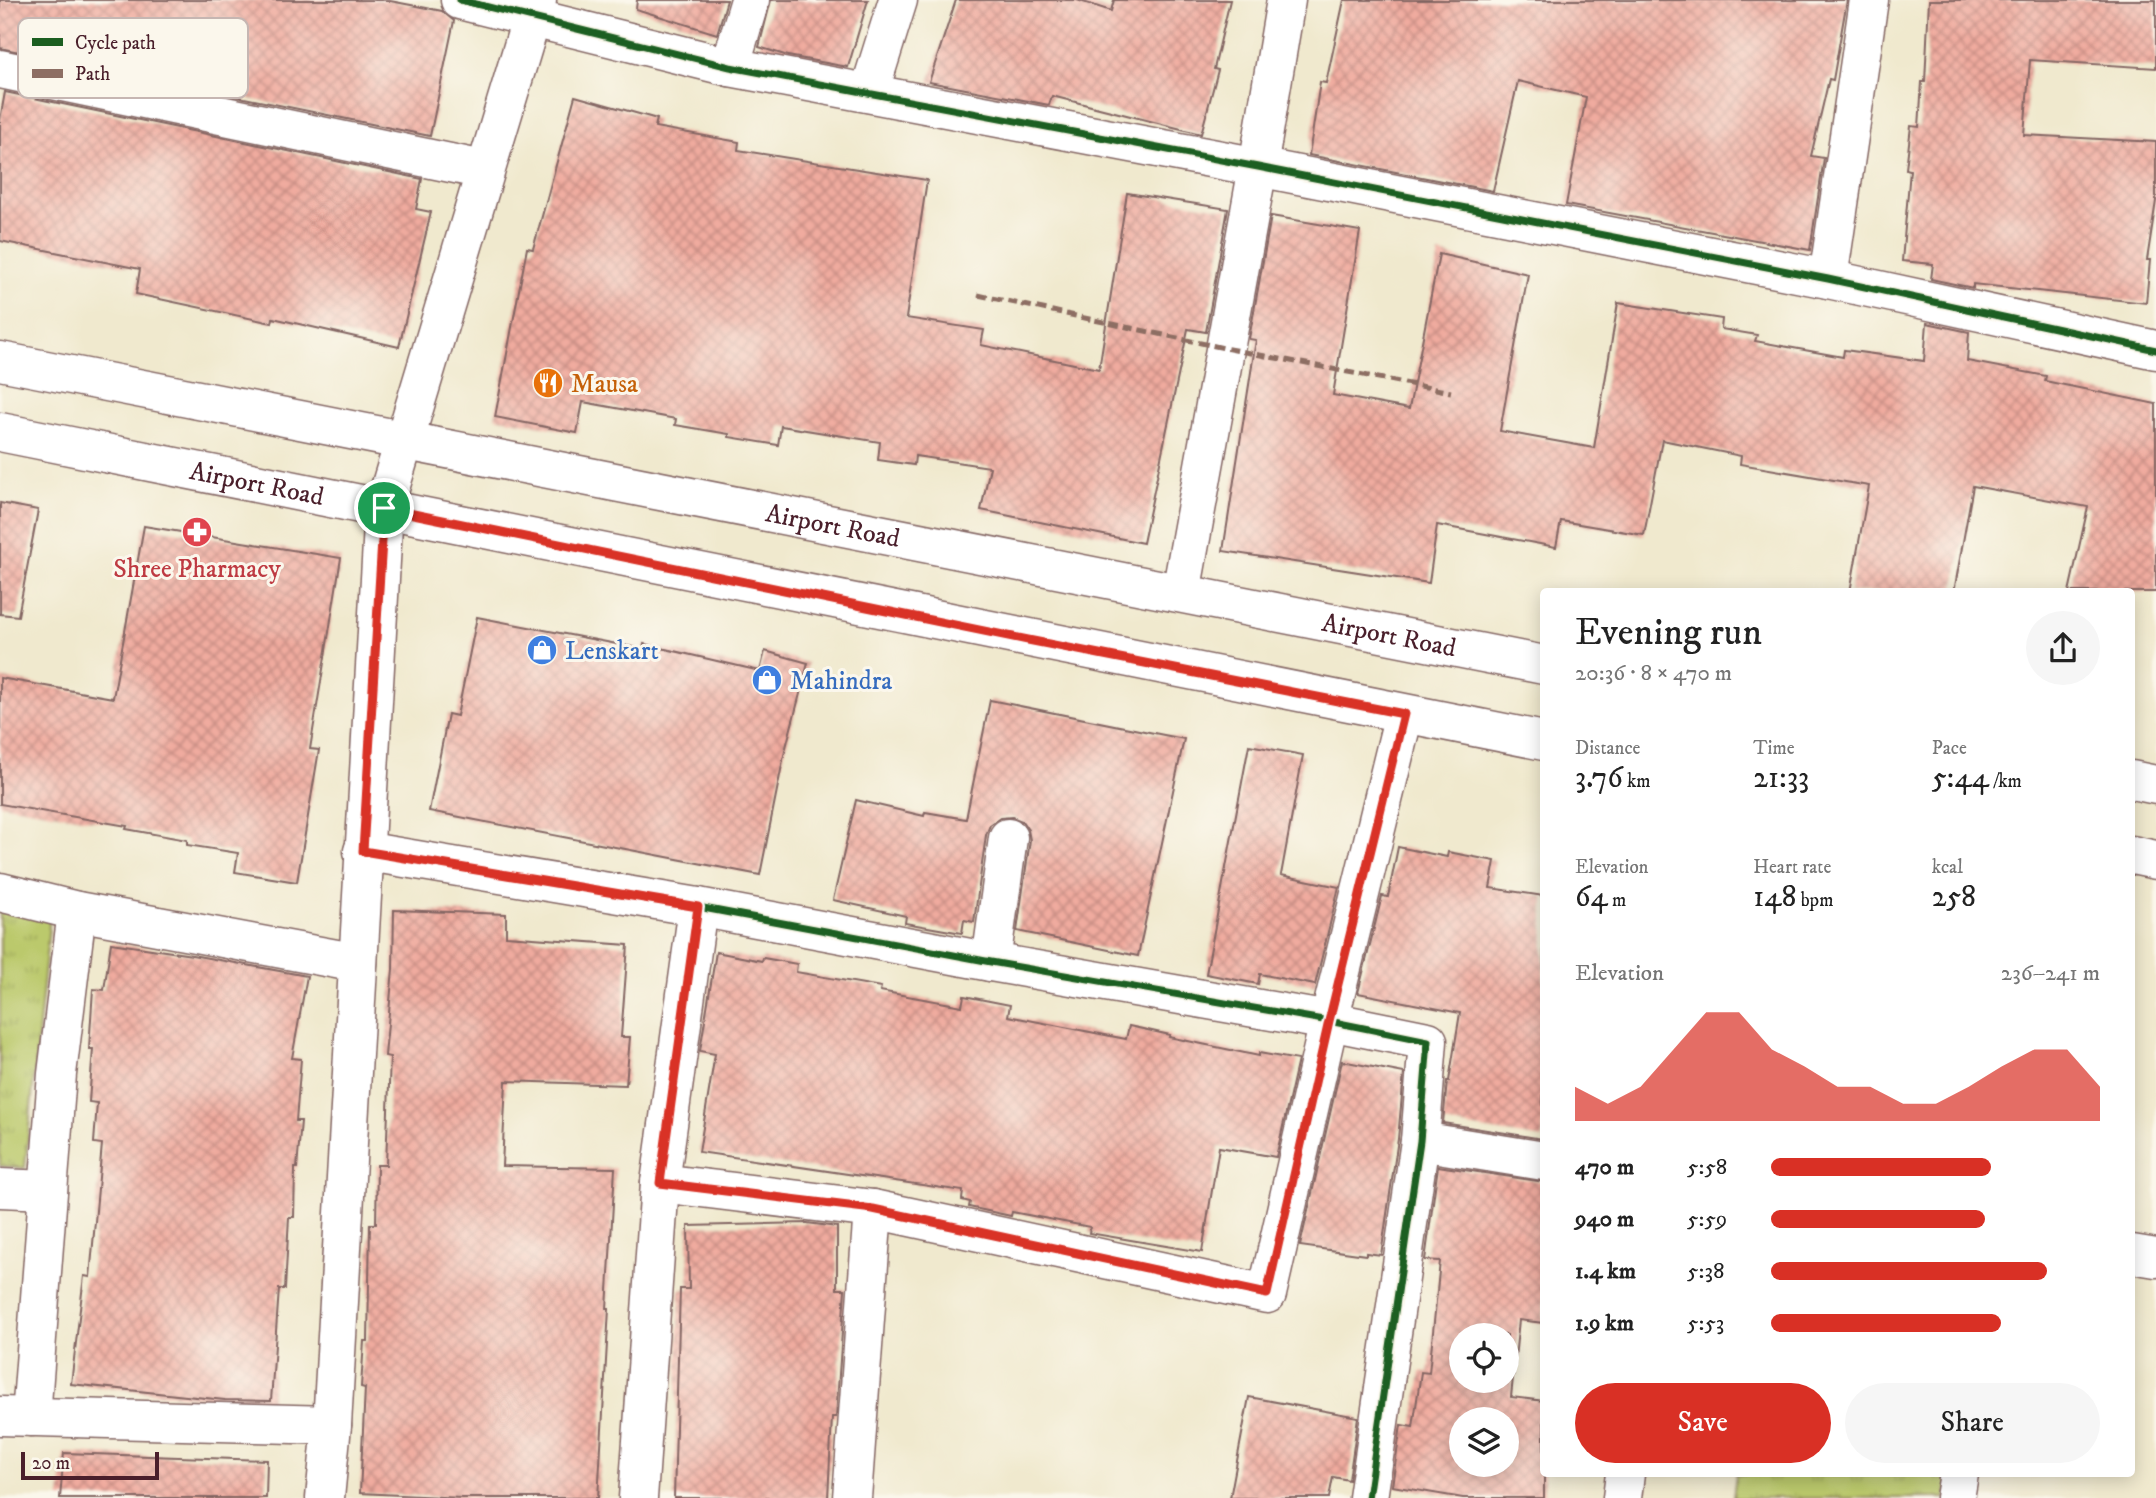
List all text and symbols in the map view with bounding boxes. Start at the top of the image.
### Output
legend [18,18,248,98]
text: Cycle path [75,32,156,55]
text: Path [75,63,110,86]
restaurant icon: Mausa [531,366,565,400]
place label: Mausa [571,368,638,401]
street label: Airport Road [187,455,327,514]
pin [354,478,414,538]
icon: arrive [365,489,403,527]
street label: Airport Road [763,497,903,556]
pharmacy icon: Shree Pharmacy [180,515,214,549]
place label: Shree Pharmacy [113,553,281,586]
street label: Airport Road [1319,607,1459,665]
text: Evening run [1575,609,1762,657]
button: share [2026,611,2100,685]
shop icon: Lenskart [525,633,559,667]
place label: Lenskart [565,635,659,668]
text: 20:36 · 8 × 470 m [1575,659,1732,688]
shop icon: Mahindra [750,663,784,697]
place label: Mahindra [790,665,892,698]
text: Distance [1575,737,1640,760]
text: Time [1753,737,1795,760]
text: Pace [1932,737,1967,760]
text: 3.76 [1575,760,1623,797]
text: 21:33 [1753,760,1809,797]
text: 5:44 [1932,760,1989,797]
text: km [1623,770,1651,793]
text: /km [1989,770,2022,793]
text: Elevation [1575,856,1649,879]
text: Heart rate [1753,856,1831,879]
text: kcal [1932,856,1963,879]
text: 64 [1575,879,1608,916]
text: 148 [1753,879,1797,916]
text: 258 [1932,879,1976,916]
text: m [1608,889,1626,912]
text: bpm [1797,889,1833,912]
text: Elevation [1575,959,1664,988]
text: 236–241 m [2001,959,2100,988]
text: 470 m [1575,1153,1634,1182]
text: 5:58 [1687,1153,1727,1182]
text: 940 m [1575,1205,1634,1234]
text: 5:59 [1687,1205,1727,1234]
text: 1.4 km [1575,1257,1636,1286]
text: 5:38 [1687,1257,1725,1286]
text: 1.9 km [1575,1309,1634,1338]
text: 5:53 [1687,1309,1724,1338]
map controls [1449,1323,1519,1477]
button: locate [1449,1323,1519,1393]
button: Save [1575,1383,1831,1463]
button: Share [1845,1383,2100,1463]
button: layers [1449,1407,1519,1477]
scale bar [21,1449,159,1481]
text: 20 m [32,1452,70,1475]

